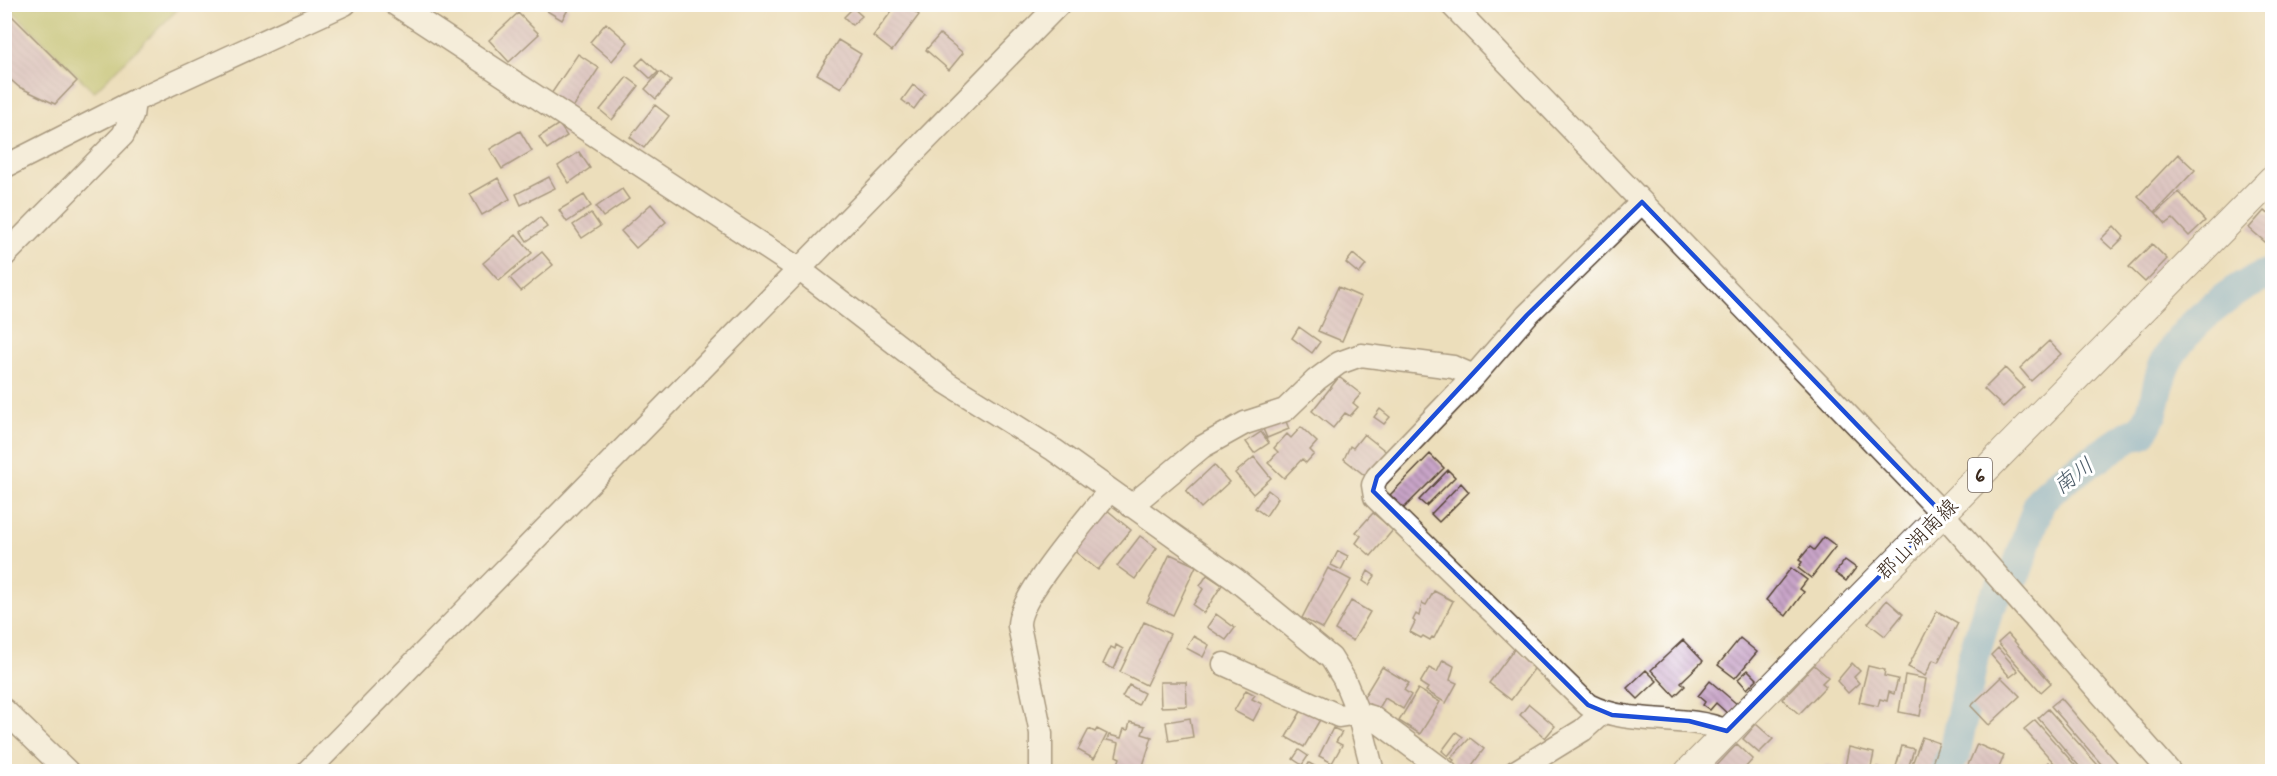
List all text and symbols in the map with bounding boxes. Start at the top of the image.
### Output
water label: 南川 [2048,452,2100,501]
road number: 6 [1968,458,1992,492]
street label: 郡山湖南線 [1871,493,1965,587]

